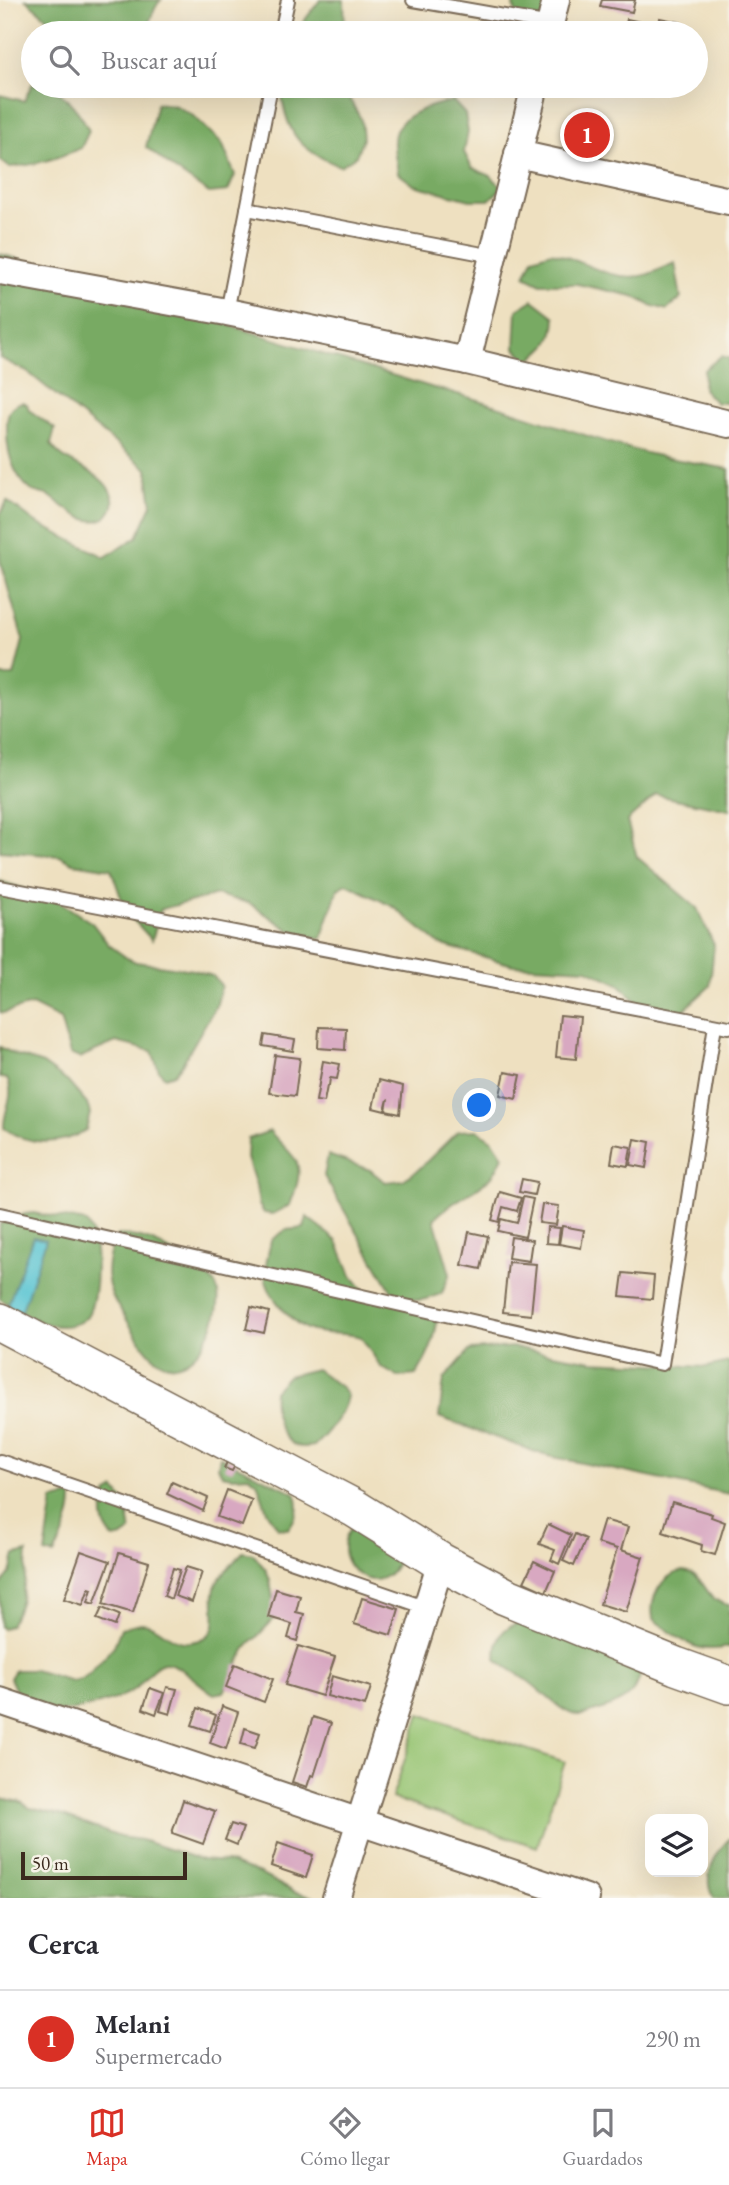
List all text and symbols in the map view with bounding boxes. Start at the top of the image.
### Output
search box [21,21,708,98]
icon: search [45,41,83,79]
text: Buscar aquí [101,43,217,77]
pin: 1 [564,109,610,161]
your location [462,1088,496,1122]
map controls [645,1814,708,1877]
button: layers [645,1814,708,1877]
scale bar [21,1849,187,1881]
text: 50 m [32,1851,69,1876]
text: Cerca [28,1924,99,1963]
text: Melani [95,2007,170,2041]
text: 1 [45,2024,57,2054]
text: 290 m [645,2024,701,2054]
text: Supermercado [95,2041,222,2071]
tab: Mapa [86,2104,128,2171]
tab: Cómo llegar [300,2104,390,2171]
tab: Guardados [563,2104,643,2171]

